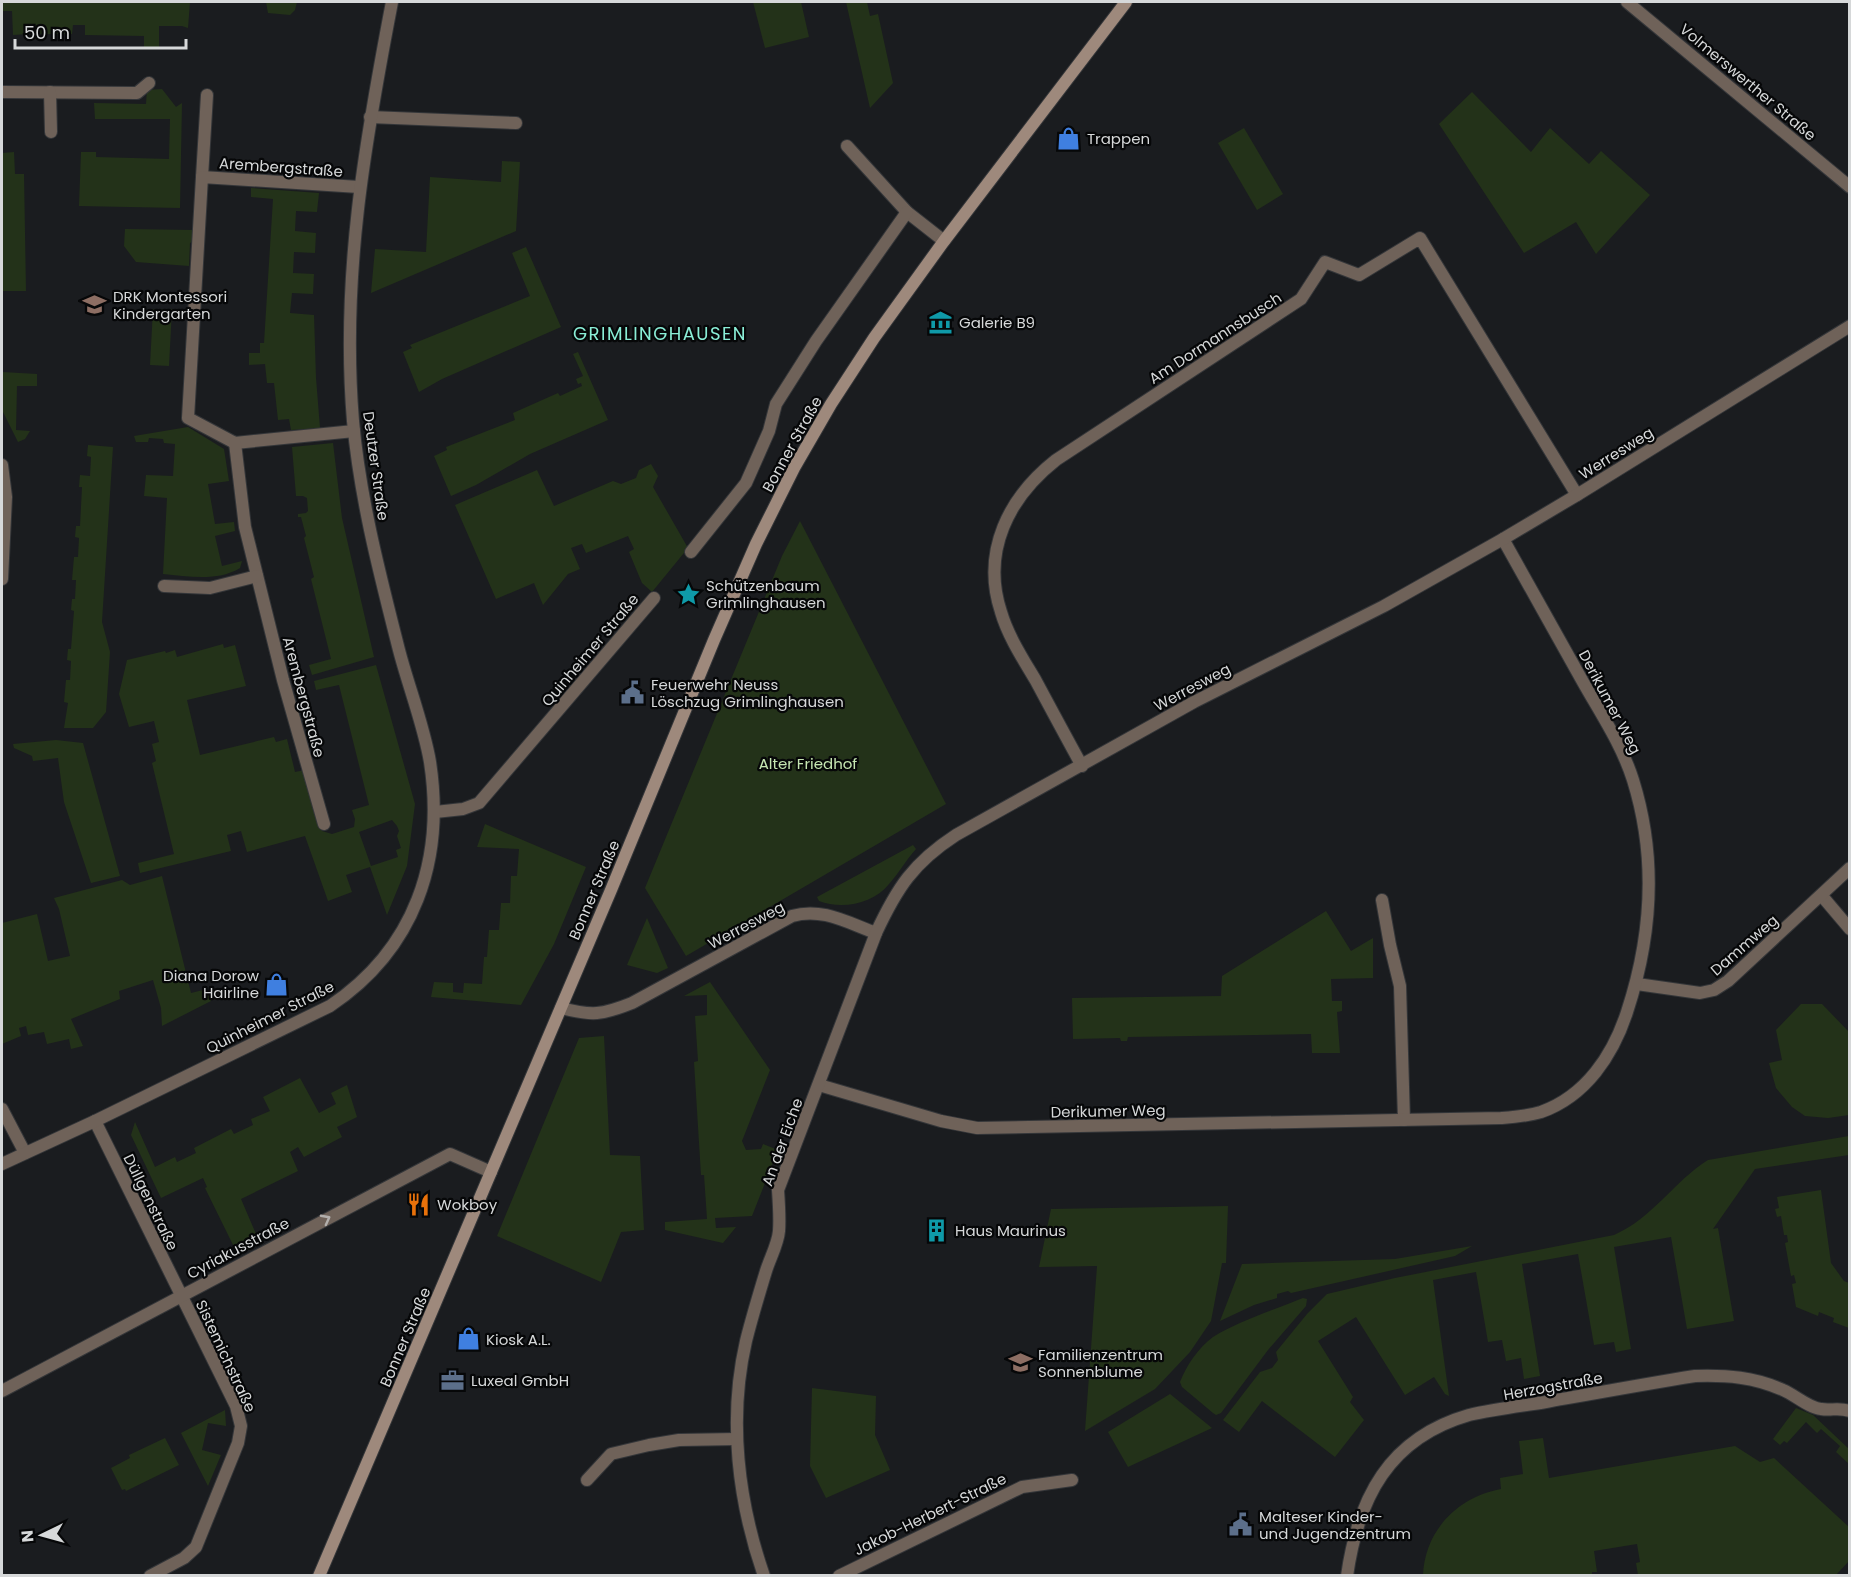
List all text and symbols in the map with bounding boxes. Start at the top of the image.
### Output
scale bar [15,12,186,50]
street label: Volmerswerther Straße [1675,19,1821,145]
text: 50 m [24,20,70,45]
shop icon: Trappen [1056,125,1082,151]
place label: Trappen [1087,128,1150,149]
street label: Arembergstraße [218,152,344,182]
place label: DRK Montessori Kindergarten [113,286,227,324]
street label: Am Dormannsbusch [1145,287,1285,389]
school or university icon: DRK Montessori Kindergarten [82,292,108,318]
museum icon: Galerie B9 [928,309,954,335]
place label: Galerie B9 [959,312,1035,333]
district label: GRIMLINGHAUSEN [573,321,747,346]
street label: Bonner Straße [757,392,827,496]
street label: Deutzer Straße [358,410,394,522]
street label: Werresweg [1575,422,1657,484]
place label: Schützenbaum Grimlinghausen [706,575,826,613]
place icon: Schützenbaum Grimlinghausen [675,581,701,607]
street label: Quinheimer Straße [537,589,643,711]
street label: Arembergstraße [278,634,330,760]
street label: Derikumer Weg [1574,646,1646,758]
street label: Werresweg [1150,658,1234,716]
place label: Feuerwehr Neuss Löschzug Grimlinghausen [651,674,844,712]
public building icon: Feuerwehr Neuss Löschzug Grimlinghausen [620,680,646,706]
park label: Alter Friedhof [759,753,857,774]
street label: Bonner Straße [564,837,624,943]
street label: Werresweg [704,896,788,954]
street label: Dammweg [1706,910,1782,980]
place label: Diana Dorow Hairline [163,965,260,1003]
shop icon: Diana Dorow Hairline [264,971,290,997]
street label: Quinheimer Straße [202,976,338,1058]
street label: An der Eiche [756,1095,808,1189]
street label: Derikumer Weg [1050,1099,1166,1123]
street label: Düllgenstraße [119,1150,183,1254]
restaurant icon: Wokboy [406,1191,432,1217]
place label: Wokboy [437,1194,498,1215]
street label: Cyriakusstraße [183,1212,293,1284]
one-way arrow [319,1215,330,1226]
building icon: Haus Maurinus [924,1217,950,1243]
place label: Haus Maurinus [955,1220,1066,1241]
street label: Bonner Straße [375,1284,435,1390]
street label: Sistemichstraße [191,1297,261,1415]
shop icon: Kiosk A.L. [455,1326,481,1352]
place label: Kiosk A.L. [486,1329,551,1350]
place label: Familienzentrum Sonnenblume [1038,1344,1163,1382]
school or university icon: Familienzentrum Sonnenblume [1007,1350,1033,1376]
office icon: Luxeal GmbH [440,1367,466,1393]
street label: Herzogstraße [1502,1367,1604,1405]
place label: Luxeal GmbH [471,1370,569,1391]
street label: Jakob-Herbert-Straße [850,1468,1010,1560]
north arrow [12,1505,72,1565]
place label: Malteser Kinder- und Jugendzentrum [1259,1506,1411,1544]
public building icon: Malteser Kinder- und Jugendzentrum [1228,1512,1254,1538]
text: N [16,1529,40,1543]

